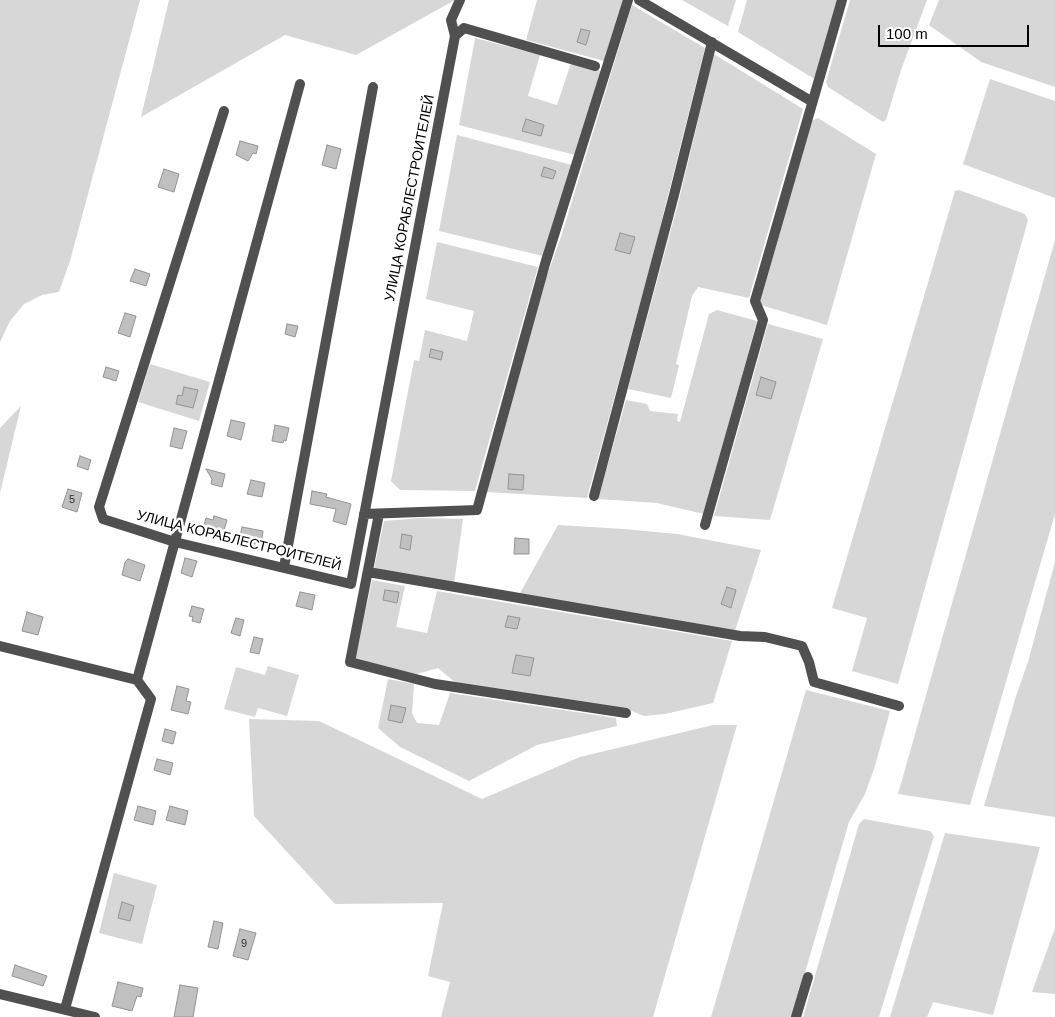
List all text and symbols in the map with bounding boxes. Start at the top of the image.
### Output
scale bar [880,15,1031,47]
text: 100 m [886,25,928,42]
street label: УЛИЦА КОРАБЛЕСТРОИТЕЛЕЙ [382,93,438,303]
house number: 5 [69,493,75,507]
street label: УЛИЦА КОРАБЛЕСТРОИТЕЛЕЙ [135,507,343,575]
house number: 9 [241,937,247,951]

